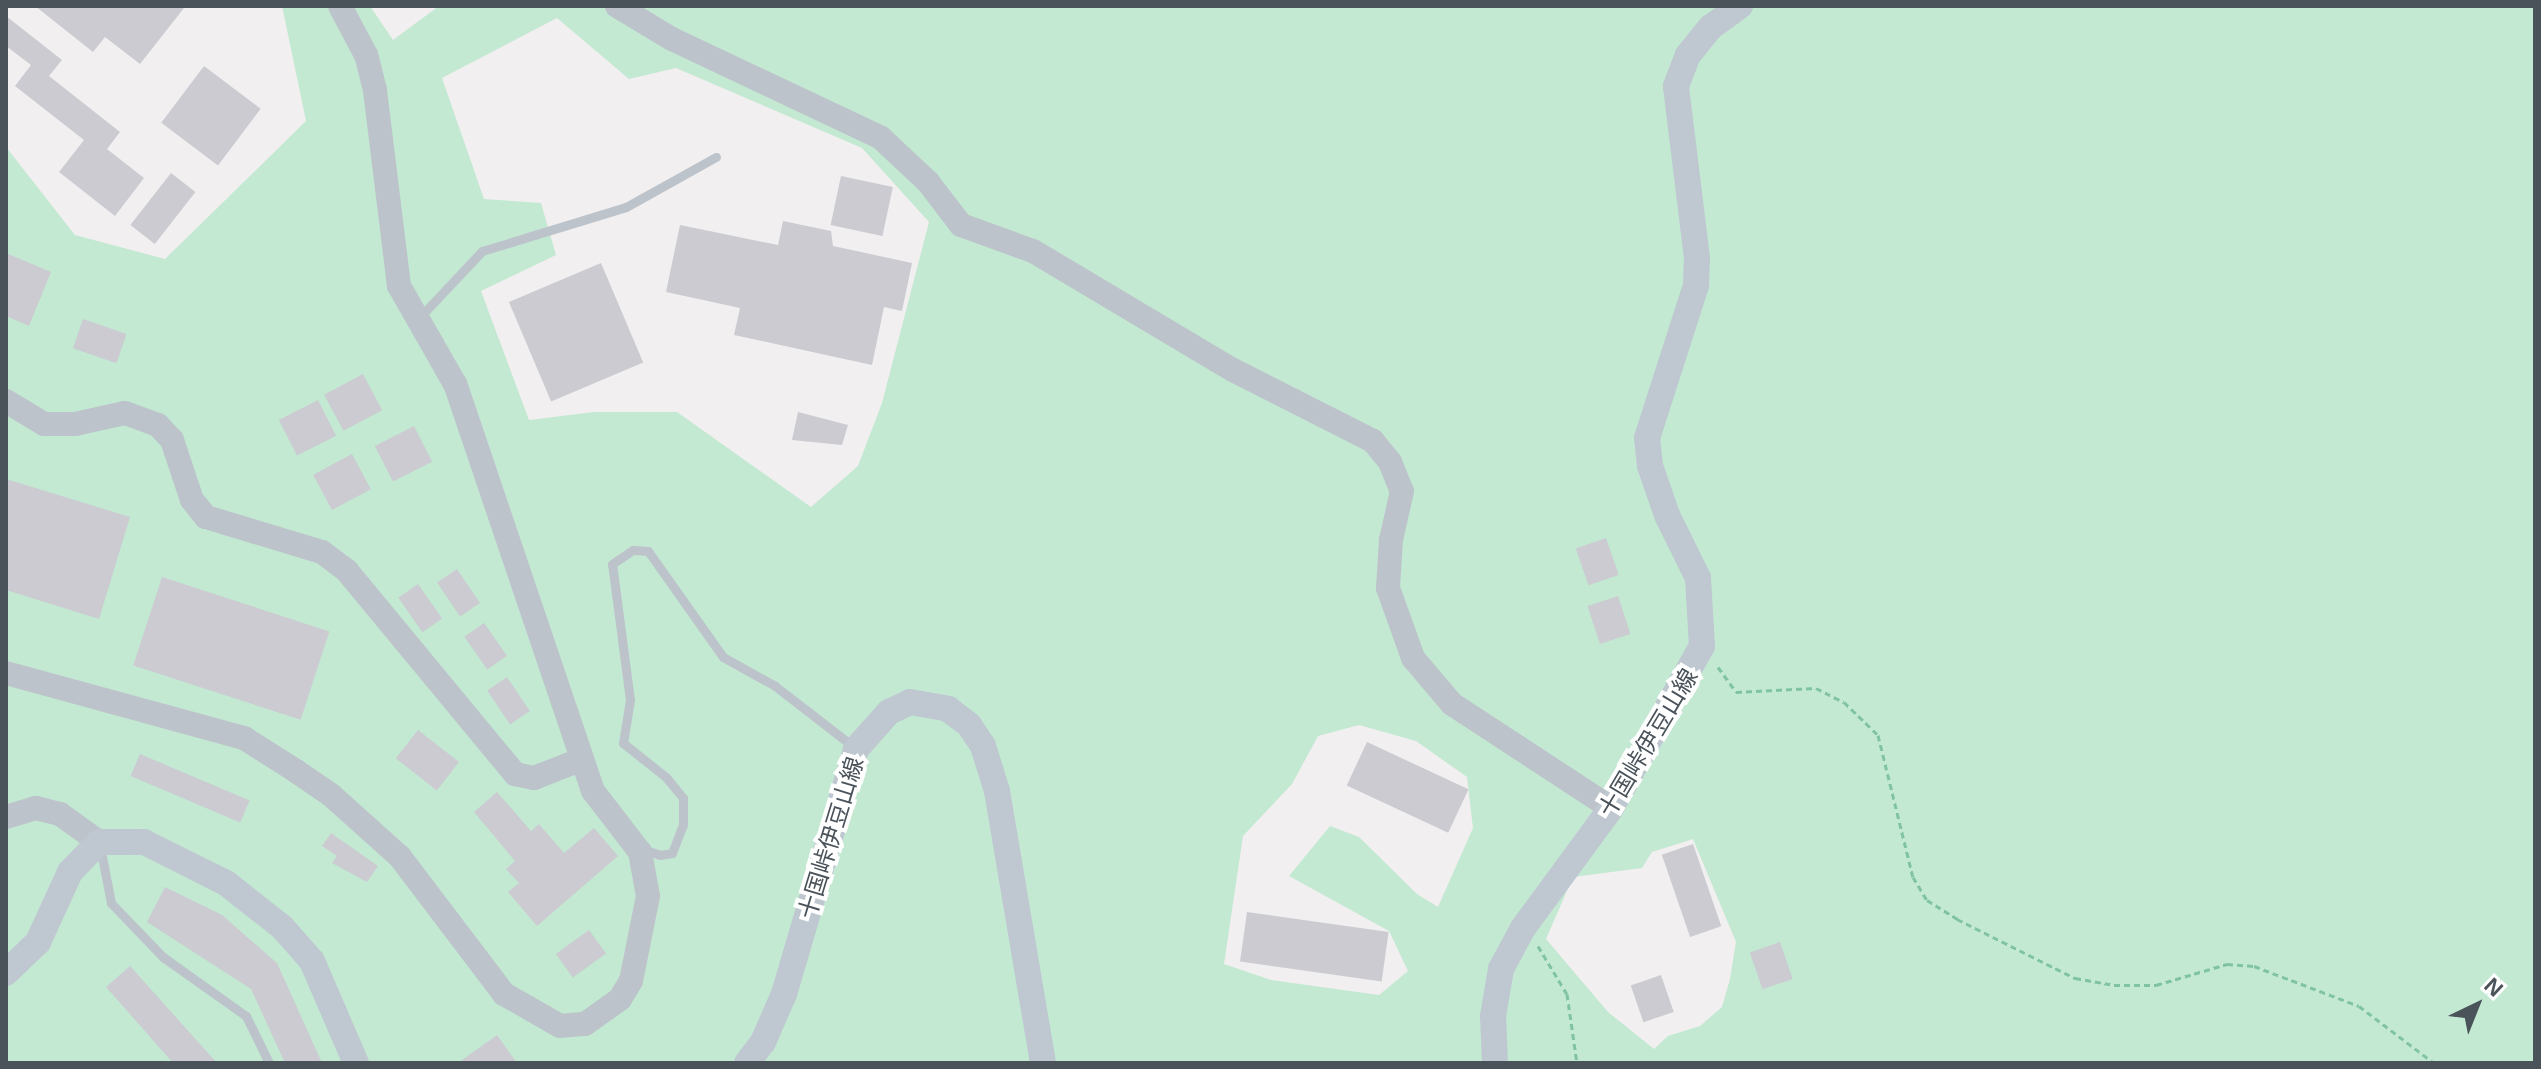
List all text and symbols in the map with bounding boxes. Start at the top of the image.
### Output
street label: 十国峠伊豆山線 [1592,664,1704,822]
street label: 十国峠伊豆山線 [793,753,869,923]
north arrow [2437,965,2517,1045]
text: N [2479,973,2508,1002]

